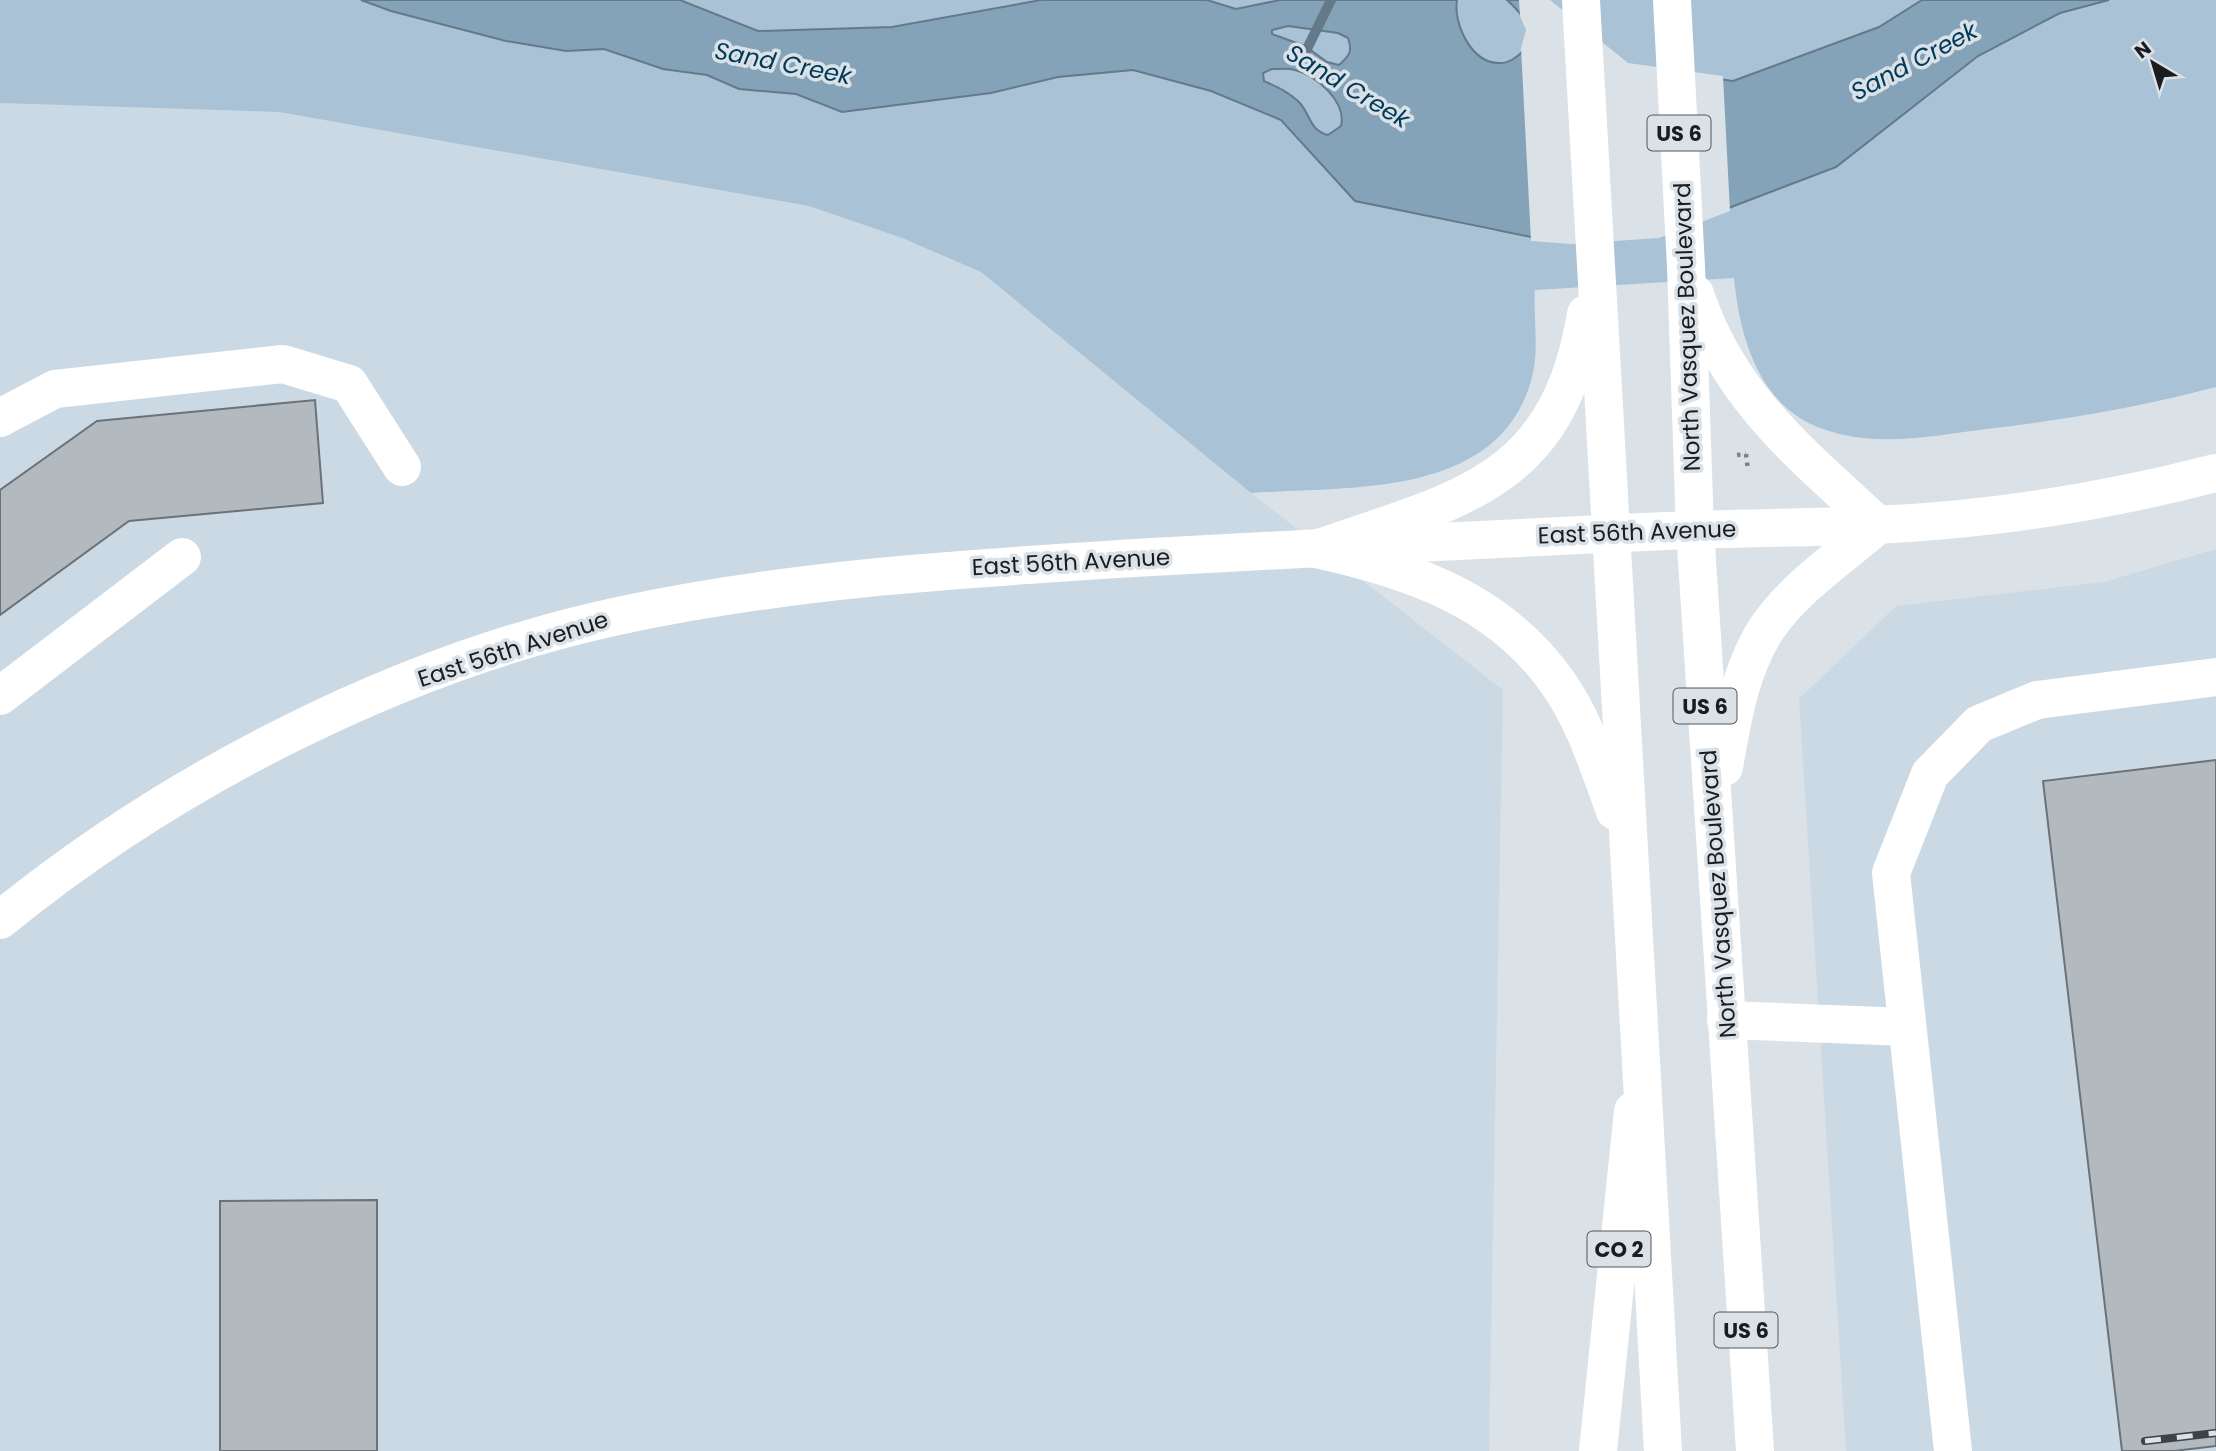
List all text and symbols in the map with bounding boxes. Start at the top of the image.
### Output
water label: Sand Creek [1845,13,1984,108]
north arrow [2118,28,2188,98]
water label: Sand Creek [712,34,856,93]
text: N [2129,35,2157,65]
water label: Sand Creek [1280,36,1417,137]
road number: US 6 [1648,116,1710,150]
street label: North Vasquez Boulevard [1666,182,1708,472]
street label: East 56th Avenue [1537,513,1737,551]
street label: East 56th Avenue [971,541,1171,583]
street label: East 56th Avenue [414,603,612,695]
road number: US 6 [1674,688,1736,724]
street label: North Vasquez Boulevard [1692,749,1744,1039]
road number: CO 2 [1588,1232,1650,1266]
road number: US 6 [1714,1312,1778,1348]

